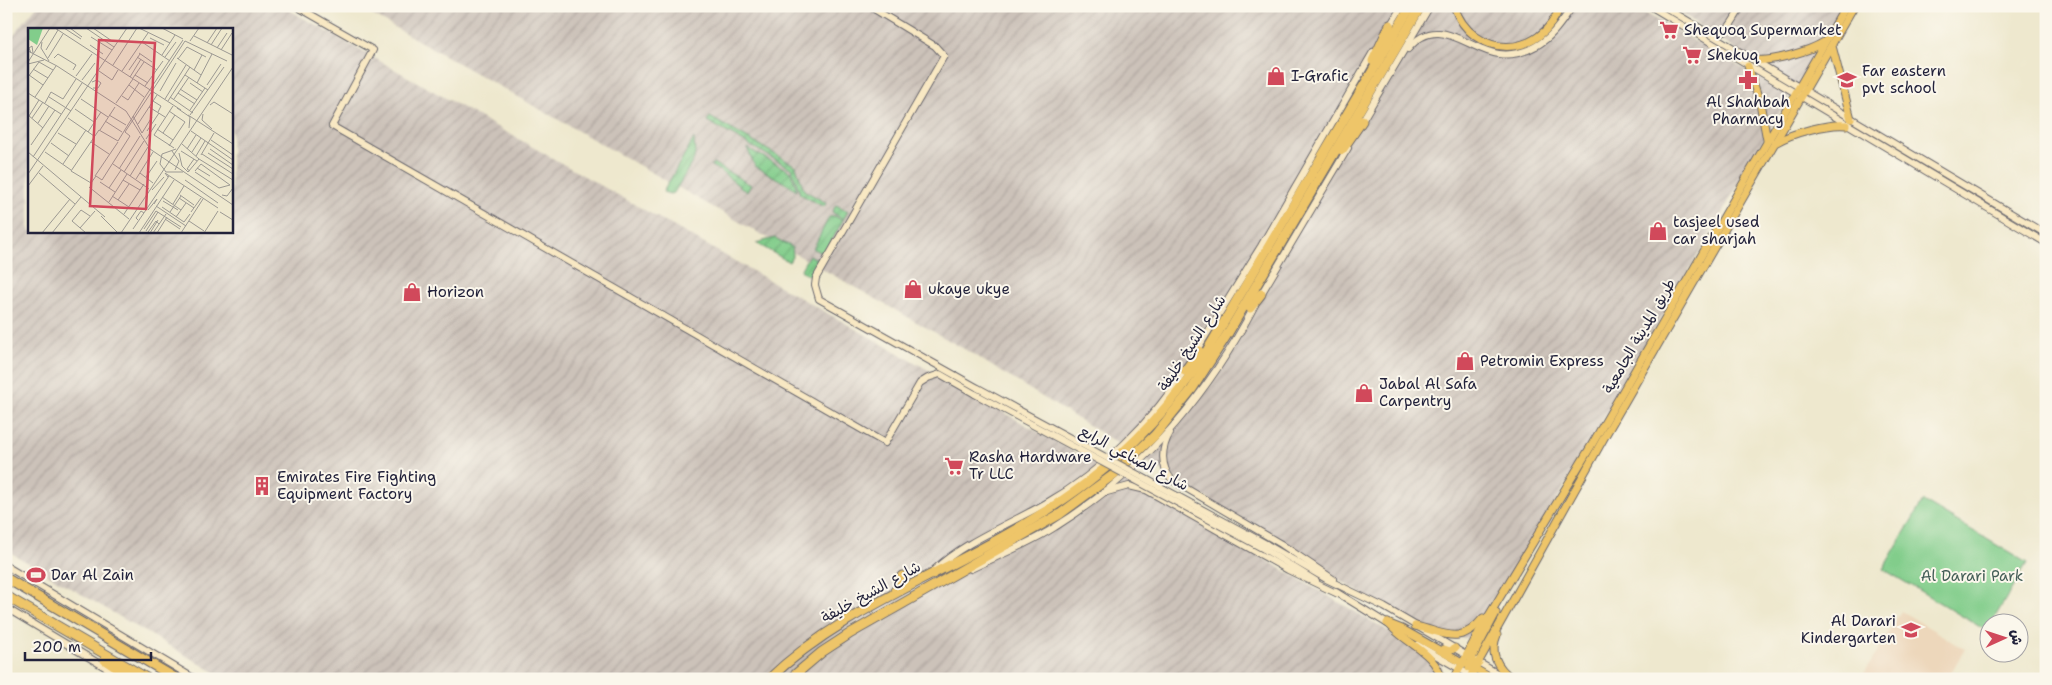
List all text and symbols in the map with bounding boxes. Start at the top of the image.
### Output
supermarket icon: Shequoq Supermarket [1658,19,1680,41]
place label: Shequoq Supermarket [1684,20,1842,40]
inset map [28,28,232,232]
supermarket icon: Shekuq [1681,44,1703,66]
place label: Shekuq [1707,45,1760,65]
place label: Far eastern pvt school [1862,61,1946,98]
shop icon: I-Grafic [1265,65,1287,87]
place label: I-Grafic [1291,66,1349,86]
pharmacy icon: Al Shahbah Pharmacy [1737,69,1759,91]
school or university icon: Far eastern pvt school [1836,69,1858,91]
place label: Al Shahbah Pharmacy [1706,92,1790,129]
place label: tasjeel used car sharjah [1673,212,1760,249]
shop icon: tasjeel used car sharjah [1647,220,1669,242]
street label: طريق المدينة الجامعية [1598,275,1680,397]
shop icon: ukaye ukye [902,278,924,300]
place label: ukaye ukye [928,279,1010,299]
shop icon: Horizon [401,281,423,303]
place label: Horizon [427,282,484,302]
street label: شارع الشيخ خليفة [1153,291,1231,395]
shop icon: Petromin Express [1454,350,1476,372]
place label: Petromin Express [1480,351,1604,371]
place label: Jabal Al Safa Carpentry [1379,374,1477,411]
shop icon: Jabal Al Safa Carpentry [1353,382,1375,404]
street label: شارع الصناعي الرابع [1074,421,1192,498]
place label: Rasha Hardware Tr LLC [969,447,1092,484]
supermarket icon: Rasha Hardware Tr LLC [943,455,965,477]
place label: Emirates Fire Fighting Equipment Factory [277,467,436,504]
building icon: Emirates Fire Fighting Equipment Factory [251,475,273,497]
street label: شارع الشيخ خليفة [818,556,924,628]
sports icon: Dar Al Zain [25,564,47,586]
place label: Dar Al Zain [51,565,134,585]
park label: Al Darari Park [1921,566,2023,586]
place label: Al Darari Kindergarten [1801,611,1896,648]
north arrow [1980,612,2030,662]
school or university icon: Al Darari Kindergarten [1900,619,1922,641]
text: ش [2008,629,2026,645]
scale bar [25,630,151,662]
text: 200 m [32,637,81,657]

